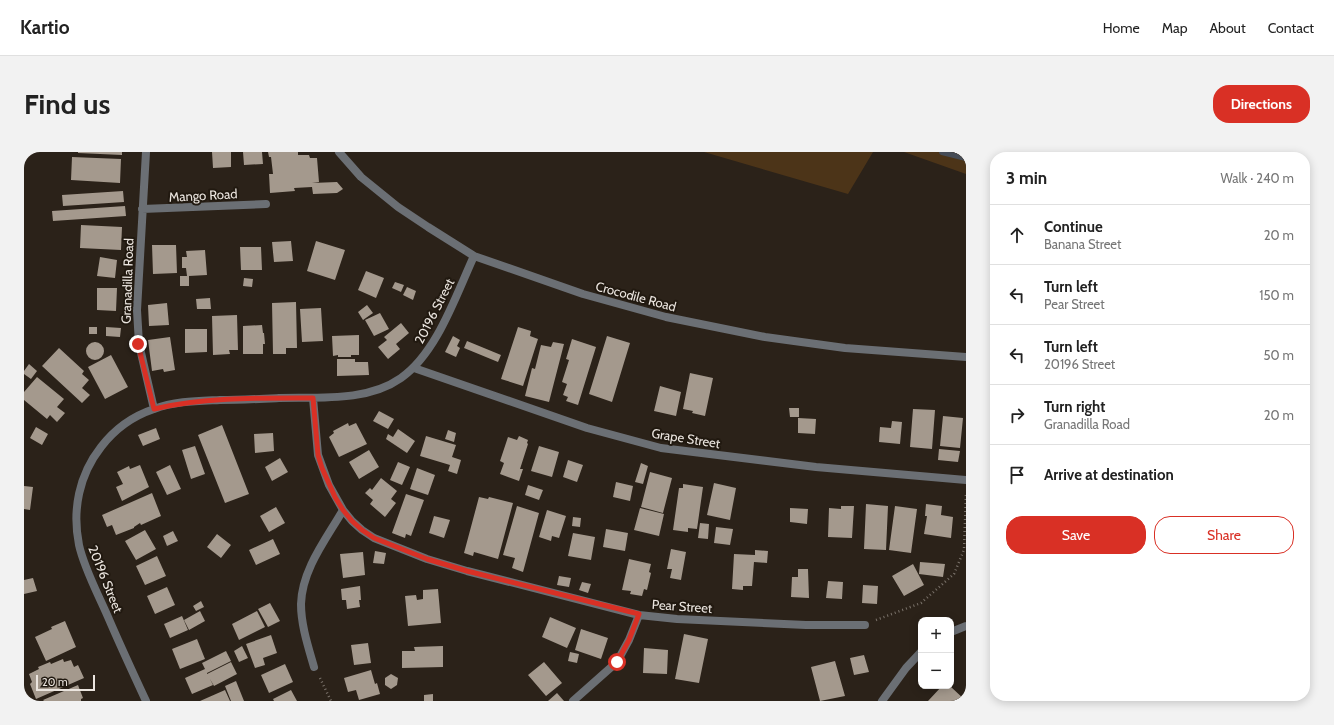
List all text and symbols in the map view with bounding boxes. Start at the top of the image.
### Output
text: Kartio [20,16,69,39]
text: Home [1103,19,1140,37]
text: Map [1162,19,1187,37]
text: About [1209,19,1246,37]
text: Contact [1268,19,1314,37]
button: Directions [1213,85,1310,123]
text: Find us [24,87,110,121]
text: 3 min [1006,168,1047,188]
text: Walk · 240 m [1220,170,1294,186]
street label: Mango Road [168,185,238,205]
text: Continue [1044,218,1103,236]
icon: ahead [1006,224,1028,246]
text: 20 m [1264,227,1294,243]
text: Banana Street [1044,236,1121,252]
street label: Granadilla Road [118,238,136,324]
street label: 20196 Street [411,275,458,346]
street label: Crocodile Road [594,278,678,314]
text: Turn left [1044,278,1098,296]
icon: left [1006,284,1028,306]
text: 150 m [1259,287,1294,303]
text: Pear Street [1044,296,1105,312]
route end [129,335,147,353]
text: Turn left [1044,338,1098,356]
icon: left [1006,344,1028,366]
text: 50 m [1264,347,1294,363]
text: 20196 Street [1044,356,1115,372]
text: Turn right [1044,398,1105,416]
icon: right [1006,404,1028,426]
text: 20 m [1264,407,1294,423]
text: Granadilla Road [1044,416,1130,432]
street label: Grape Street [651,425,722,451]
icon: arrive [1006,464,1028,486]
text: Arrive at destination [1044,466,1174,484]
button: Save [1006,516,1146,554]
button: Share [1154,516,1294,554]
street label: 20196 Street [85,543,127,616]
street label: Pear Street [651,596,713,616]
map controls [918,617,954,689]
button: + [918,617,954,653]
route start [608,653,626,671]
button: − [918,653,954,689]
scale bar [36,673,95,692]
text: 20 m [42,675,68,689]

